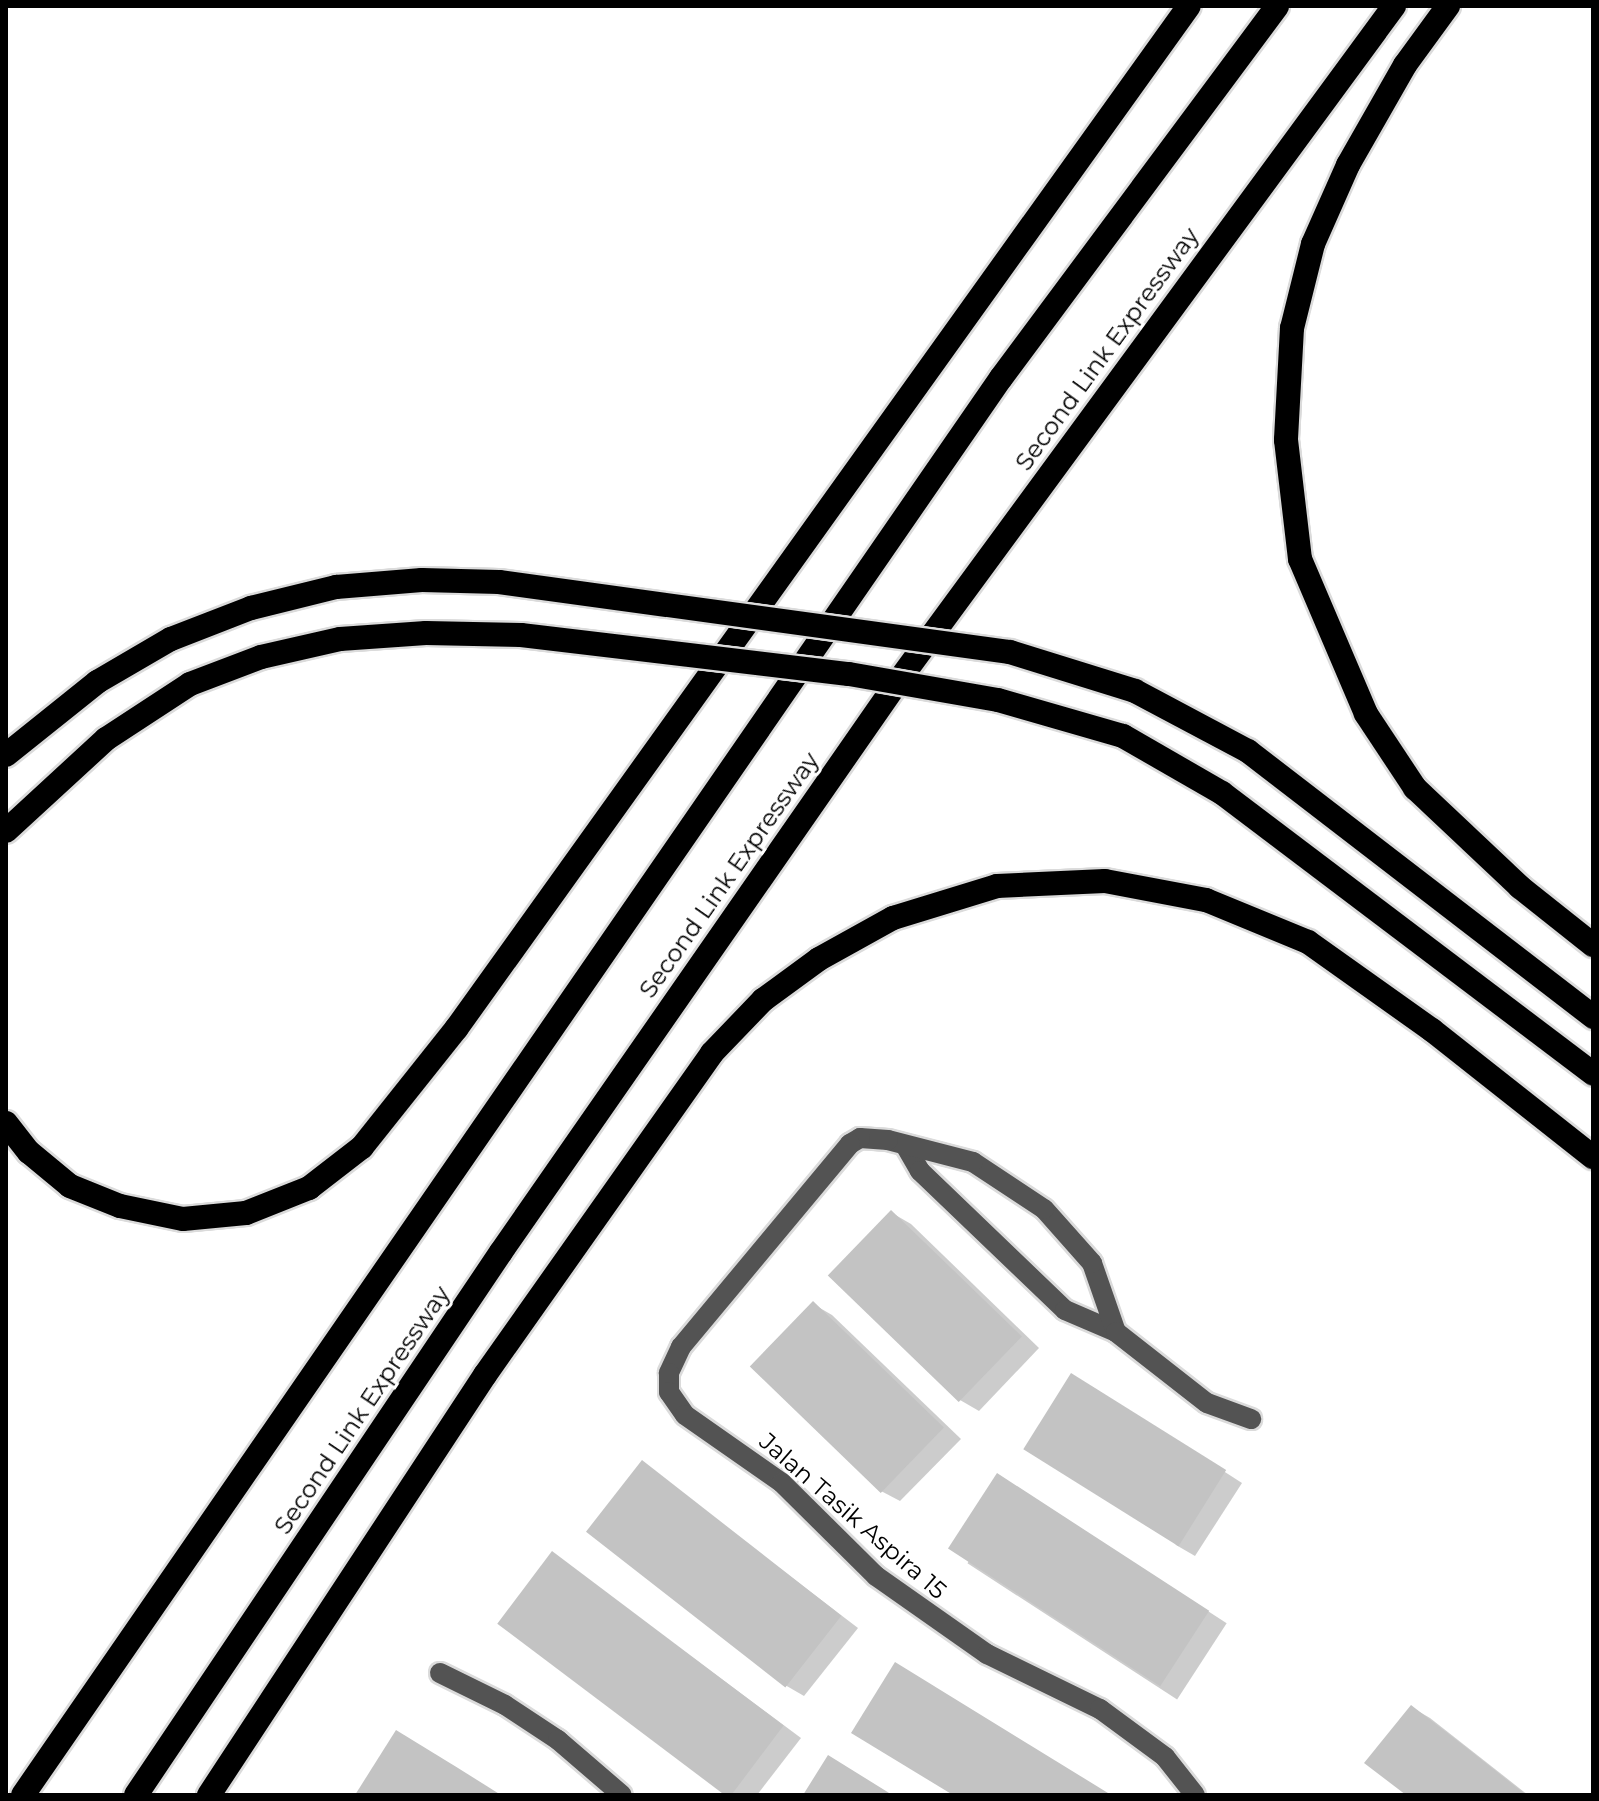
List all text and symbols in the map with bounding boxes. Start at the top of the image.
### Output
street label: Second Link Expressway [1009,222,1205,476]
street label: Second Link Expressway [633,747,825,1003]
street label: Second Link Expressway [268,1281,456,1539]
street label: Jalan Tasik Aspira 15 [754,1427,952,1605]

